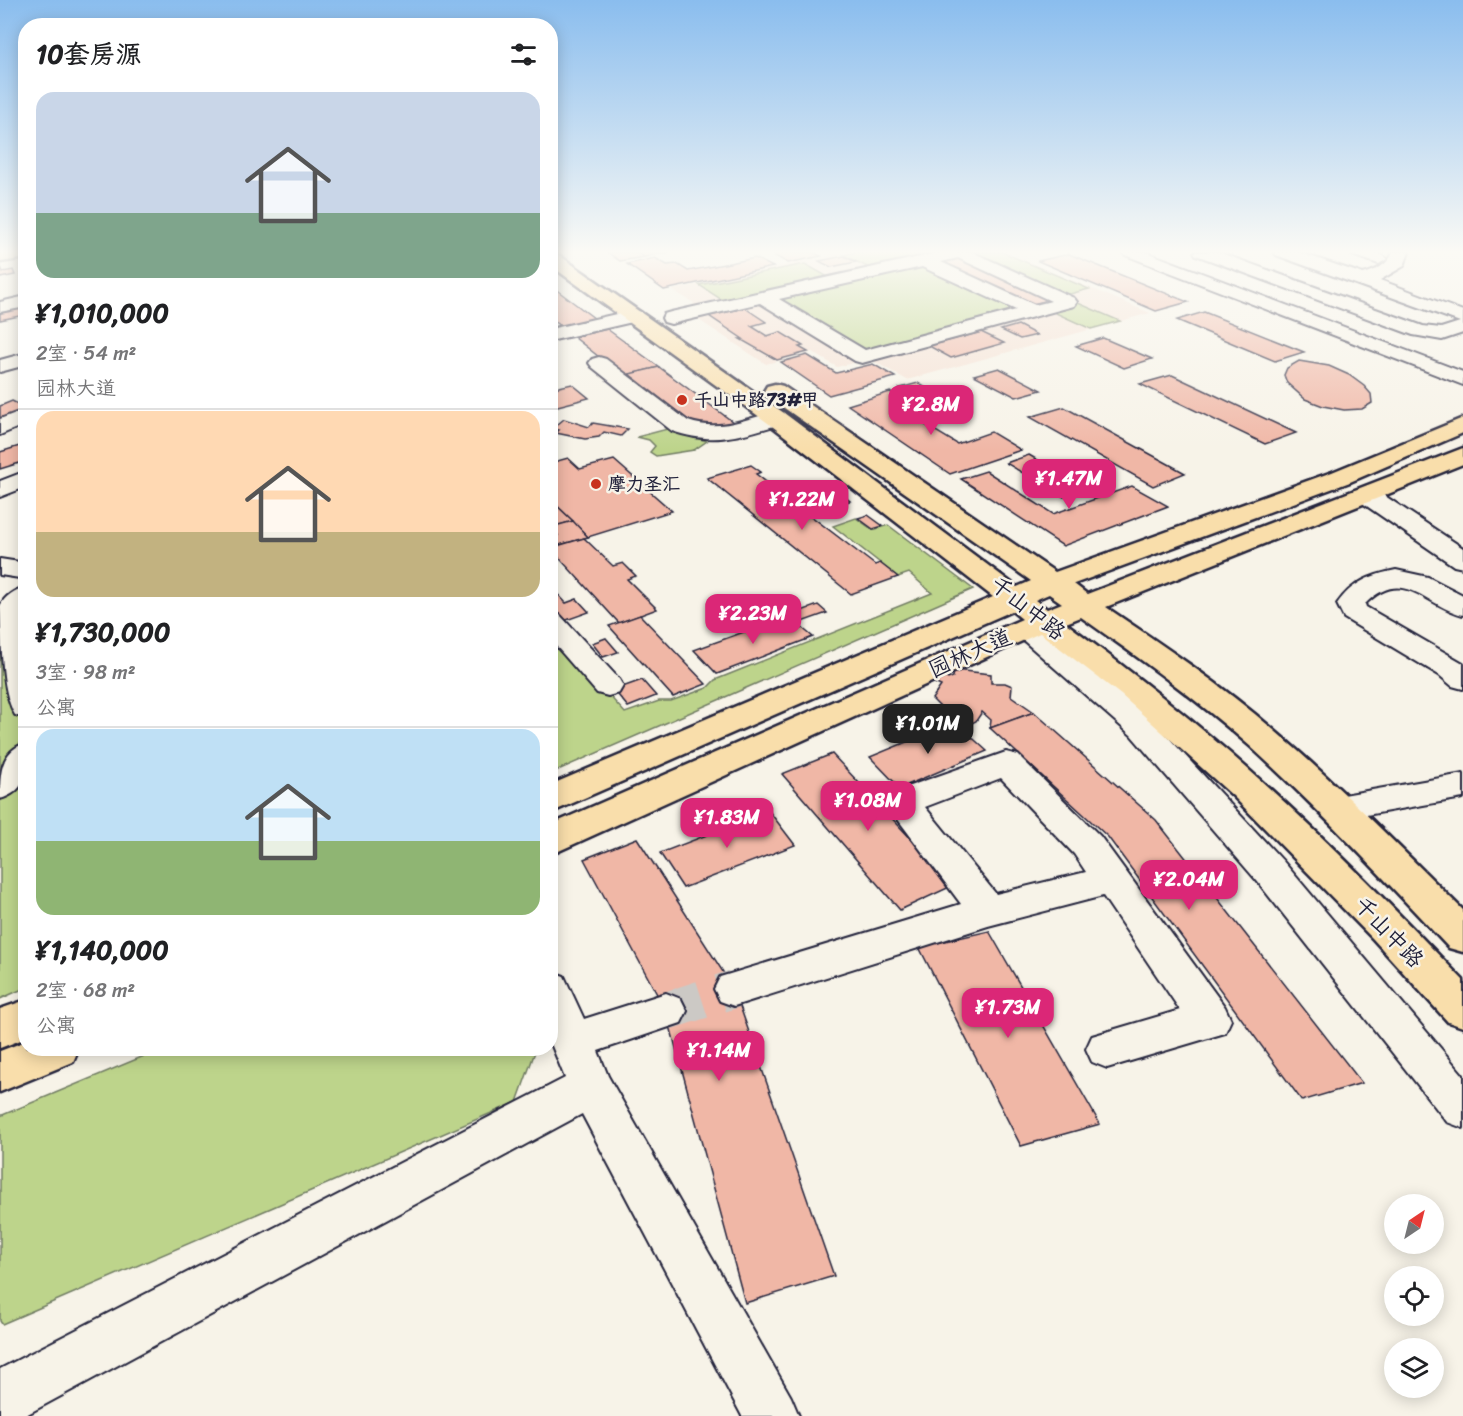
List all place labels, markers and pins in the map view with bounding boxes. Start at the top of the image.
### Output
place label: 千山中路73#甲 [694,384,819,416]
pin: ¥2.8M [889,385,973,436]
marker: 千山中路73#甲 [675,393,689,407]
pin: ¥1.47M [1020,459,1118,510]
place label: 摩力圣汇 [608,468,680,500]
marker: 摩力圣汇 [589,477,603,491]
pin: ¥1.22M [753,480,851,531]
pin: ¥2.23M [704,594,802,645]
pin: ¥1.01M [879,704,977,755]
pin: ¥1.08M [819,781,917,832]
pin: ¥1.83M [678,798,776,849]
pin: ¥2.04M [1140,860,1238,911]
pin: ¥1.73M [959,988,1057,1039]
pin: ¥1.14M [670,1031,768,1082]

